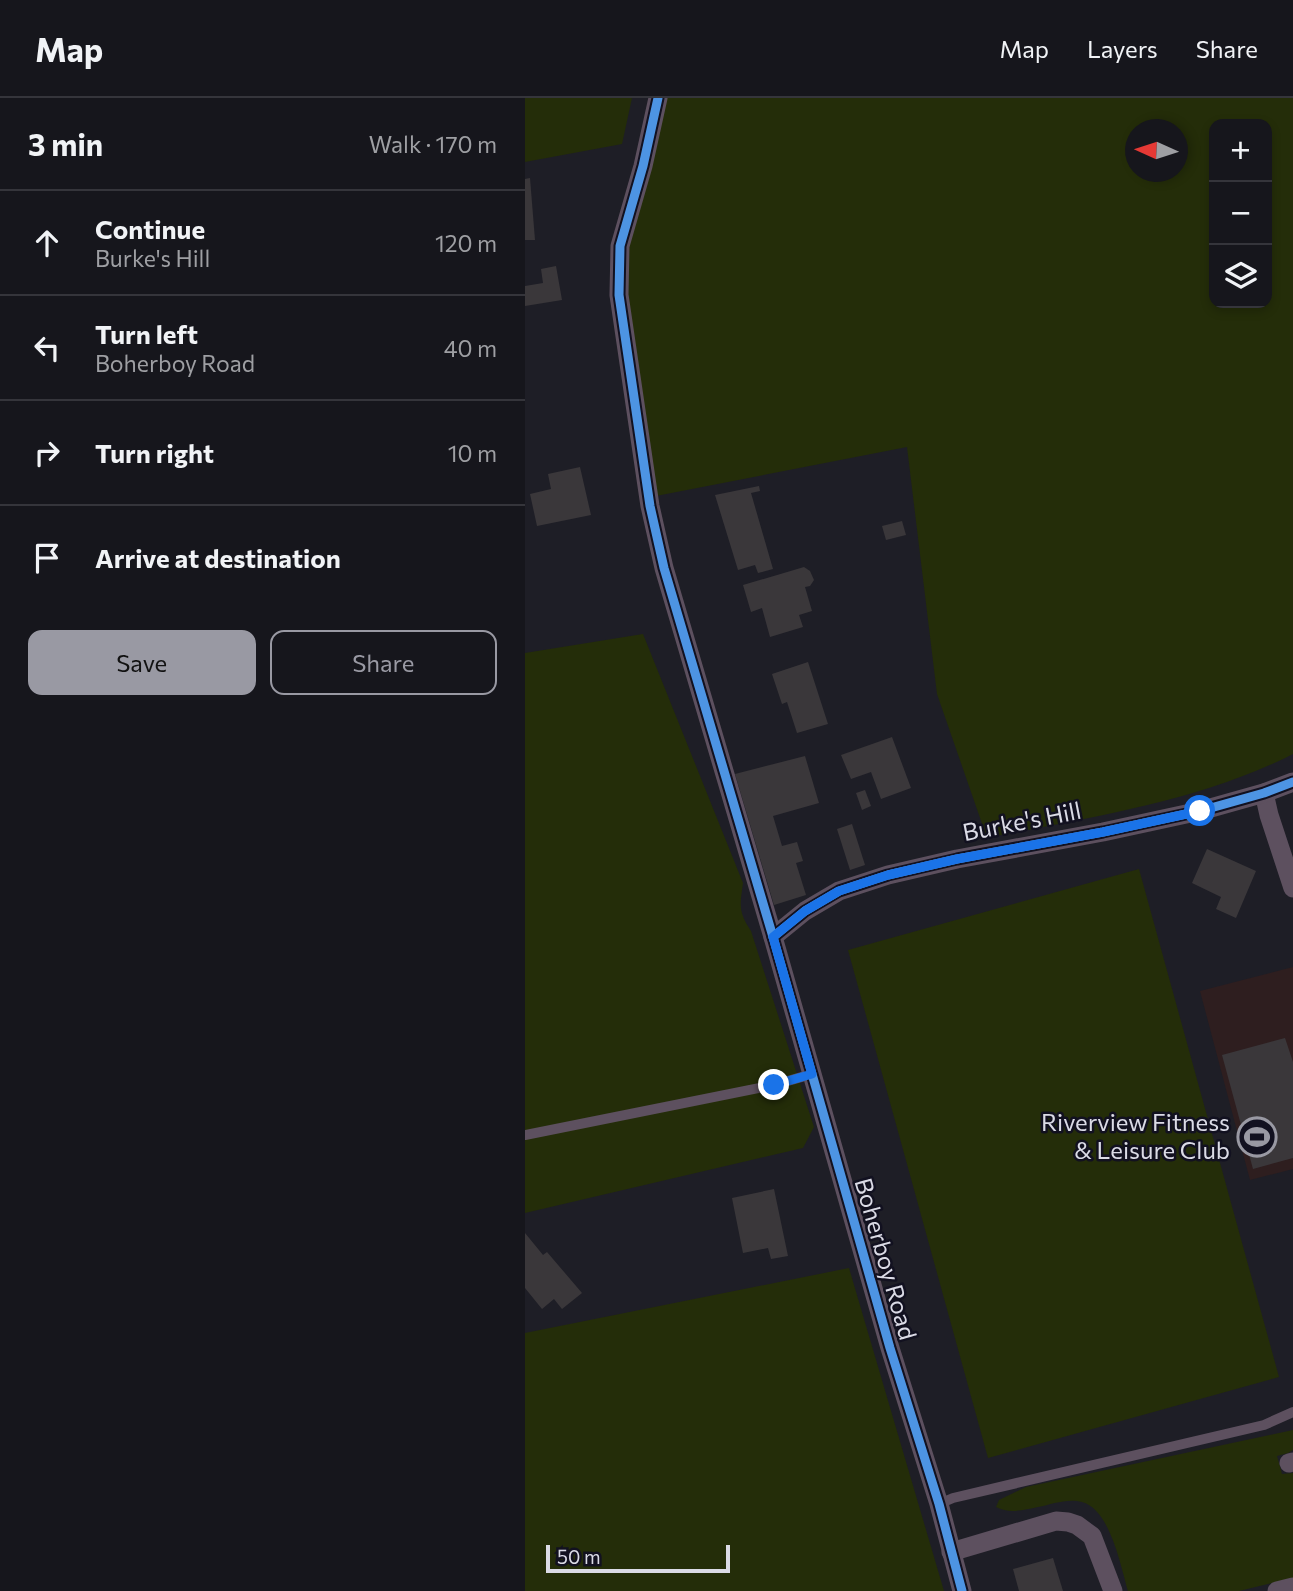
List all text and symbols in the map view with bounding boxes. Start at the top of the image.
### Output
text: Map [35,28,103,69]
text: Map [1000,34,1049,63]
text: Layers [1087,34,1158,63]
text: Share [1196,34,1258,63]
north arrow [1125,119,1188,182]
map controls [1209,119,1272,308]
button: + [1209,119,1272,182]
text: 3 min [28,125,103,162]
text: Walk · 170 m [369,130,497,158]
button: − [1209,182,1272,245]
text: Continue [95,213,205,244]
icon: ahead [28,224,66,262]
text: 120 m [435,229,497,257]
text: Burke's Hill [95,244,210,272]
button: layers [1209,245,1272,308]
text: Turn left [95,318,198,349]
icon: left [28,329,66,367]
text: 40 m [444,334,497,362]
text: Boherboy Road [95,349,255,377]
icon: right [28,434,66,472]
text: Turn right [95,437,214,468]
text: 10 m [448,439,497,467]
icon: arrive [28,539,66,577]
text: Arrive at destination [95,542,341,573]
button: Save [28,630,256,695]
button: Share [270,630,497,695]
street label: Burke's Hill [960,795,1084,846]
route start [1184,795,1215,826]
route end [758,1069,789,1100]
place label: Riverview Fitness & Leisure Club [1041,1107,1230,1164]
sports icon: Riverview Fitness & Leisure Club [1236,1116,1278,1158]
street label: Boherboy Road [849,1174,923,1343]
scale bar [546,1542,730,1574]
text: 50 m [557,1545,601,1568]

